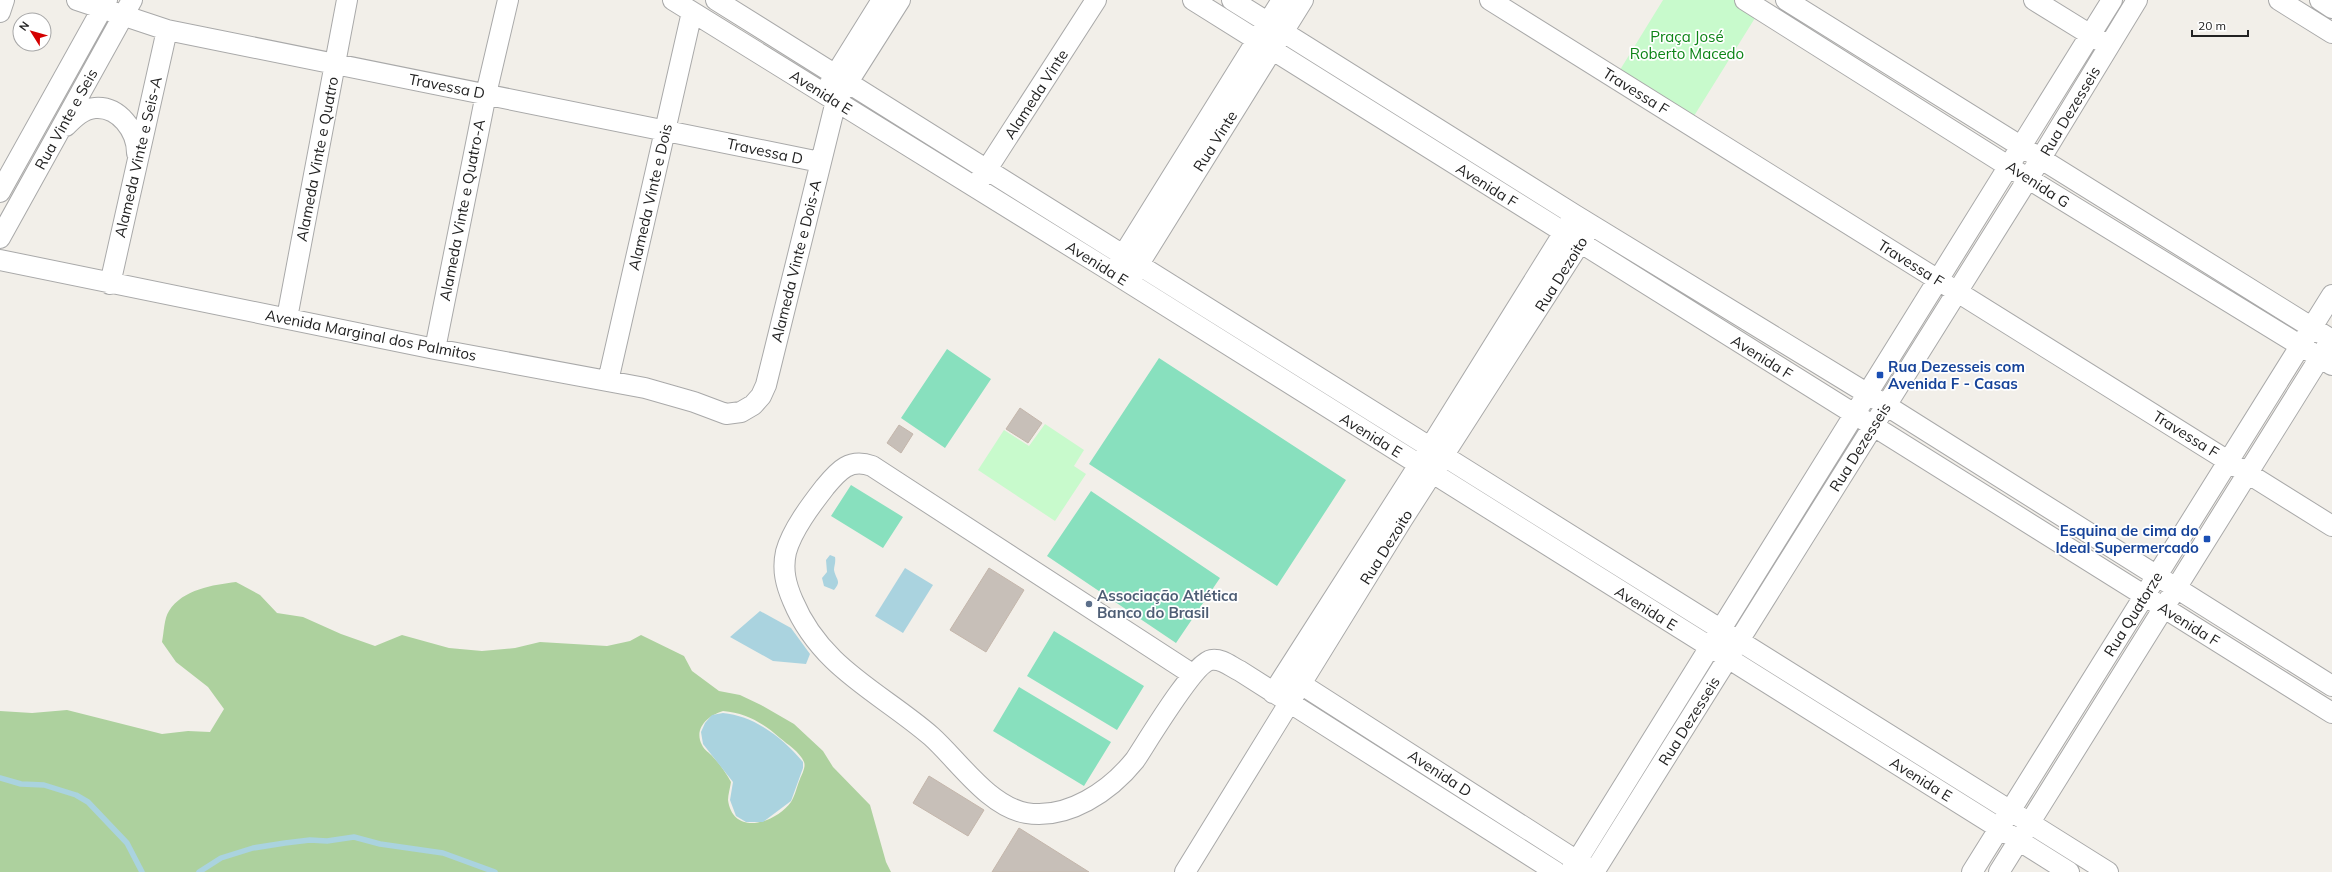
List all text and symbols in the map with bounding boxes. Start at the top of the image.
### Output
north arrow [12,12,52,52]
scale bar [2192,12,2248,38]
text: N [16,18,32,34]
text: 20 m [2198,18,2226,33]
park label: Praça José Roberto Macedo [1630,27,1744,63]
street label: Alameda Vinte [1000,46,1072,142]
street label: Travessa F [1599,63,1673,119]
street label: Rua Dezesseis [2036,63,2104,159]
street label: Rua Vinte e Seis [30,65,102,173]
street label: Avenida E [786,65,856,119]
street label: Travessa D [407,69,487,103]
street label: Alameda Vinte e Seis-A [110,75,166,239]
street label: Alameda Vinte e Quatro [292,75,342,243]
street label: Rua Vinte [1189,107,1241,175]
street label: Alameda Vinte e Quatro-A [435,117,489,303]
street label: Alameda Vinte e Dois [624,122,676,272]
street label: Travessa D [725,134,805,168]
street label: Avenida G [2003,156,2073,212]
street label: Avenida F [1453,159,1521,211]
street label: Alameda Vinte e Dois-A [767,178,825,344]
street label: Rua Dezoito [1530,233,1592,315]
street label: Travessa F [1874,235,1948,291]
street label: Avenida E [1062,236,1132,290]
street label: Avenida Marginal dos Palmitos [264,305,478,365]
street label: Avenida F [1728,331,1796,383]
place label: Rua Dezesseis com Avenida F - Casas [1888,357,2025,393]
marker: Rua Dezesseis com Avenida F - Casas [1875,370,1885,380]
street label: Rua Dezesseis [1825,399,1895,495]
street label: Travessa F [2149,406,2223,462]
street label: Avenida E [1336,408,1406,462]
street label: Rua Dezoito [1355,506,1417,588]
place label: Esquina de cima do Ideal Supermercado [2055,521,2199,557]
marker: Esquina de cima do Ideal Supermercado [2202,534,2212,544]
street label: Rua Quatorze [2099,568,2167,660]
street label: Avenida E [1611,581,1681,635]
place label: Associação Atlética Banco do Brasil [1097,586,1238,622]
street label: Avenida F [2155,598,2223,650]
marker: Associação Atlética Banco do Brasil [1084,599,1094,609]
street label: Rua Dezesseis [1654,673,1724,769]
street label: Avenida D [1405,745,1475,801]
street label: Avenida E [1886,752,1956,806]

